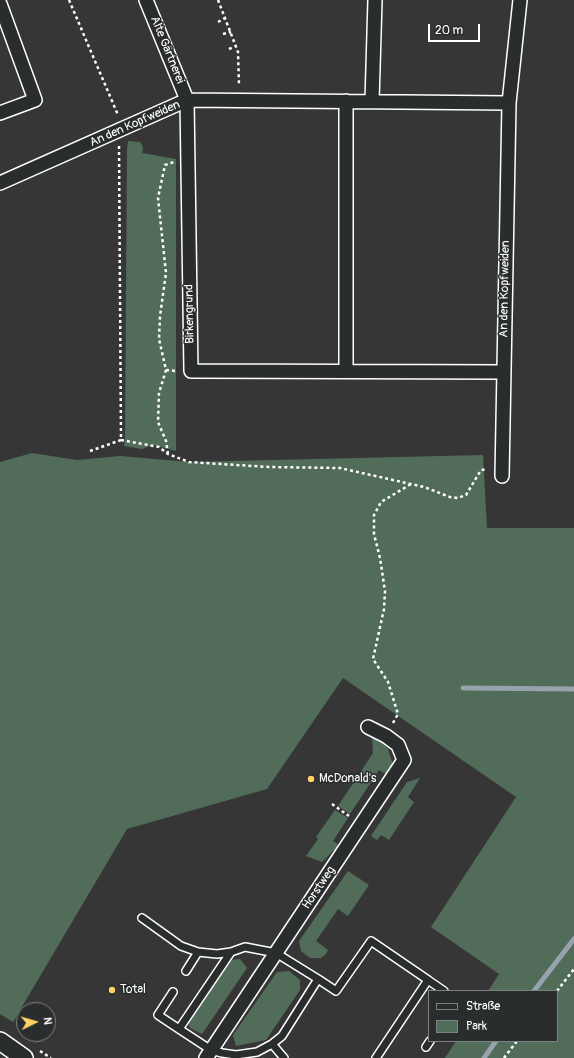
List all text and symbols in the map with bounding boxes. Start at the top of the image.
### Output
street label: Alte Gärtnerei [147,14,187,86]
scale bar [430,16,482,42]
text: 20 m [435,23,463,38]
street label: An den Kopfweiden [88,98,182,150]
street label: An den Kopfweiden [497,240,513,338]
street label: Birkengrund [182,284,198,344]
place label: McDonald's [319,772,376,786]
marker: McDonald's [306,774,316,784]
street label: Horstweg [299,864,339,912]
place label: Total [120,983,146,997]
marker: Total [107,985,117,995]
legend [428,990,558,1042]
text: Straße [466,999,500,1014]
north arrow [16,1002,56,1042]
text: N [41,1017,54,1025]
text: Park [466,1019,487,1034]

